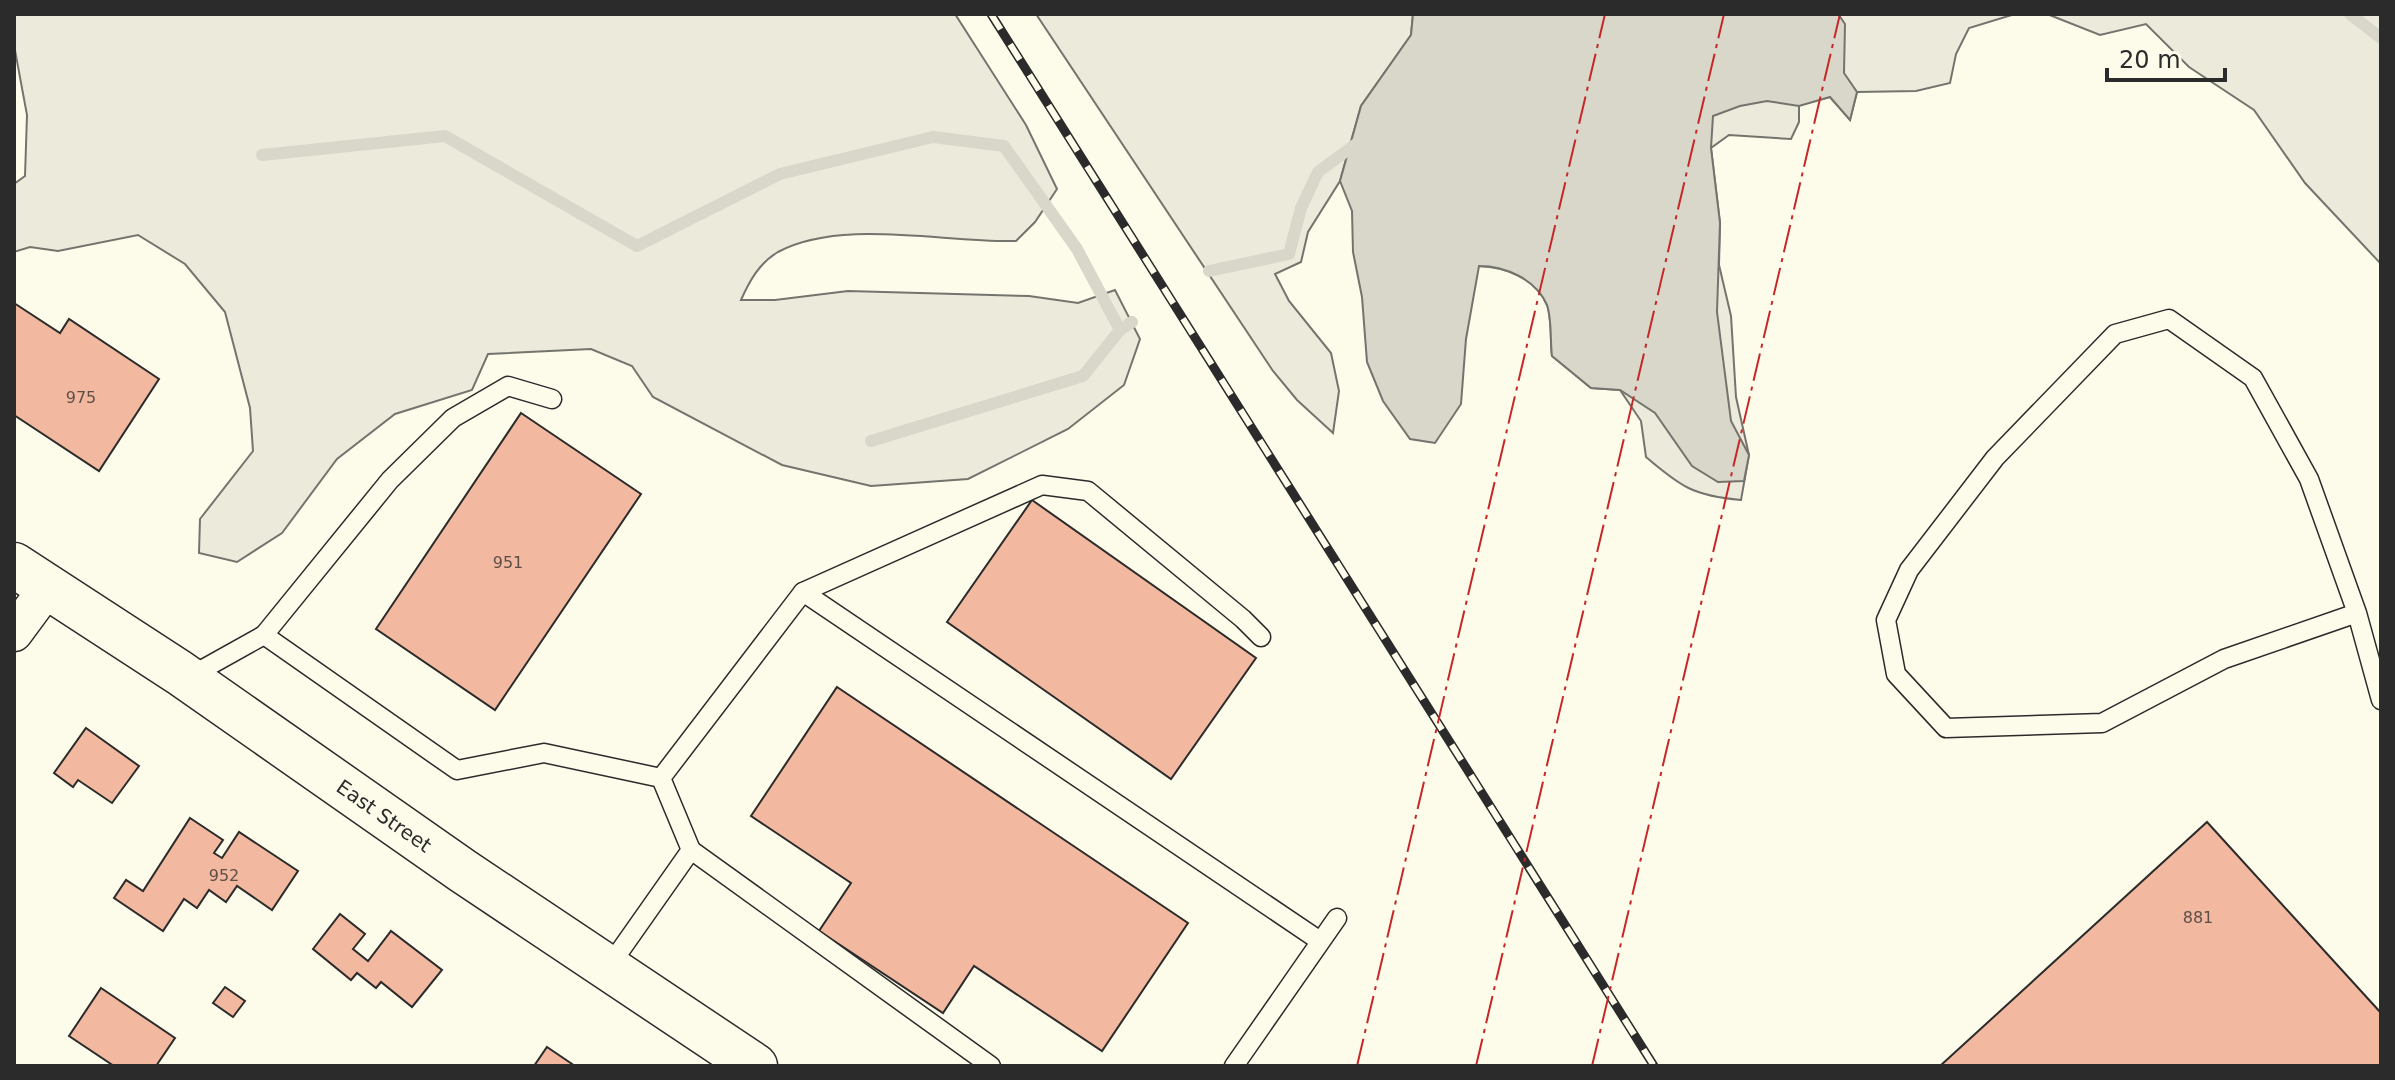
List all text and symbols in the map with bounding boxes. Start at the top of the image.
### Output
scale bar [2107,32,2225,82]
text: 20 m [2119,46,2181,74]
house number: 975 [66,388,96,407]
house number: 951 [493,553,523,572]
street label: East Street [332,775,436,858]
house number: 952 [209,866,239,885]
house number: 881 [2183,908,2213,927]

